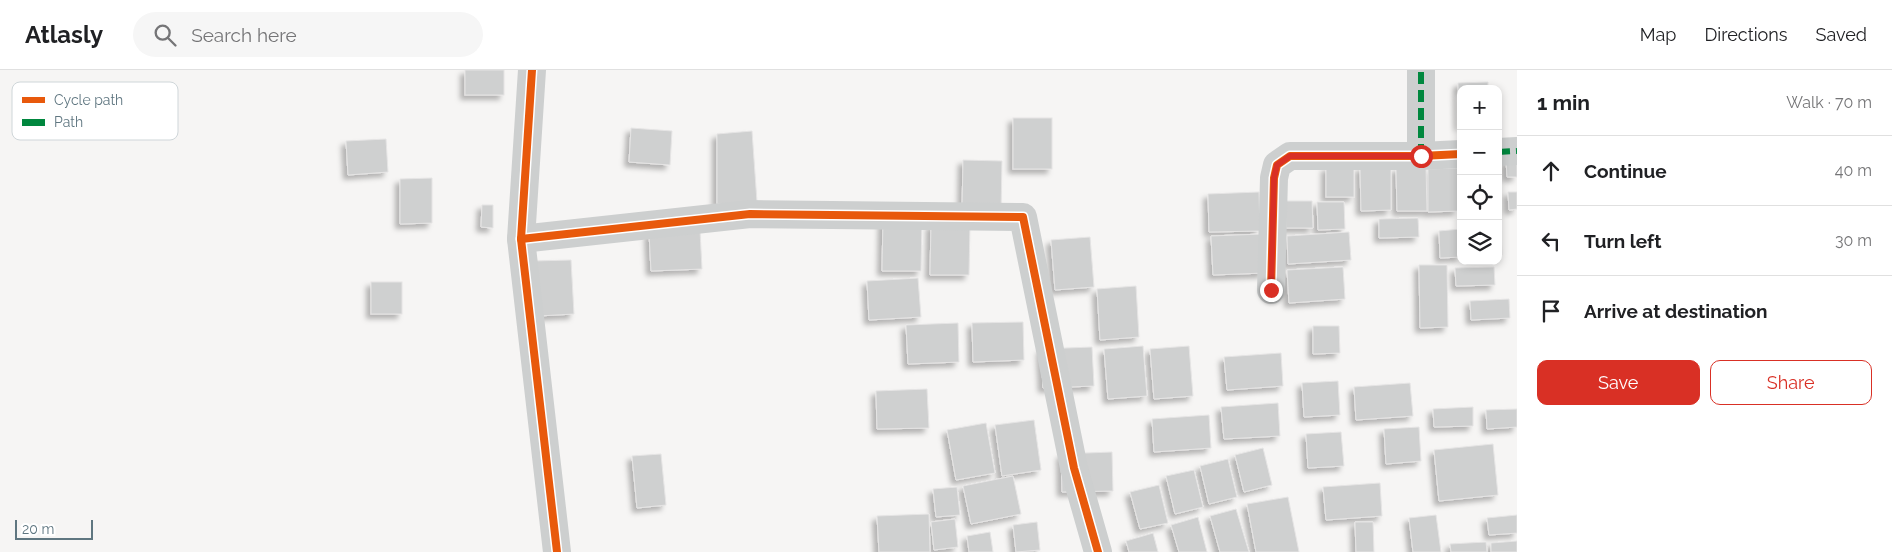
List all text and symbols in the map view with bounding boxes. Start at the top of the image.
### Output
search box [133,12,483,57]
text: Atlasly [25,20,103,49]
icon: search [151,21,179,49]
text: Search here [191,24,297,46]
text: Map [1640,24,1676,45]
text: Directions [1704,24,1788,45]
text: Saved [1816,24,1867,45]
legend [12,82,178,140]
map controls [1457,85,1502,265]
button: + [1457,85,1502,130]
text: 1 min [1537,90,1590,115]
text: Cycle path [54,92,123,108]
text: Walk · 70 m [1786,93,1872,112]
text: Path [54,114,83,130]
button: − [1457,130,1502,175]
route start [1410,145,1433,168]
icon: ahead [1537,157,1565,185]
text: Continue [1584,160,1667,182]
text: 40 m [1835,161,1872,180]
button: locate [1457,175,1502,220]
button: layers [1457,220,1502,265]
icon: left [1537,227,1565,255]
text: Turn left [1584,230,1661,252]
text: 30 m [1835,231,1872,250]
route end [1260,279,1283,302]
icon: arrive [1537,297,1565,325]
text: Arrive at destination [1584,300,1768,322]
button: Save [1537,360,1700,405]
button: Share [1710,360,1872,405]
scale bar [15,517,92,540]
text: 20 m [22,521,54,537]

